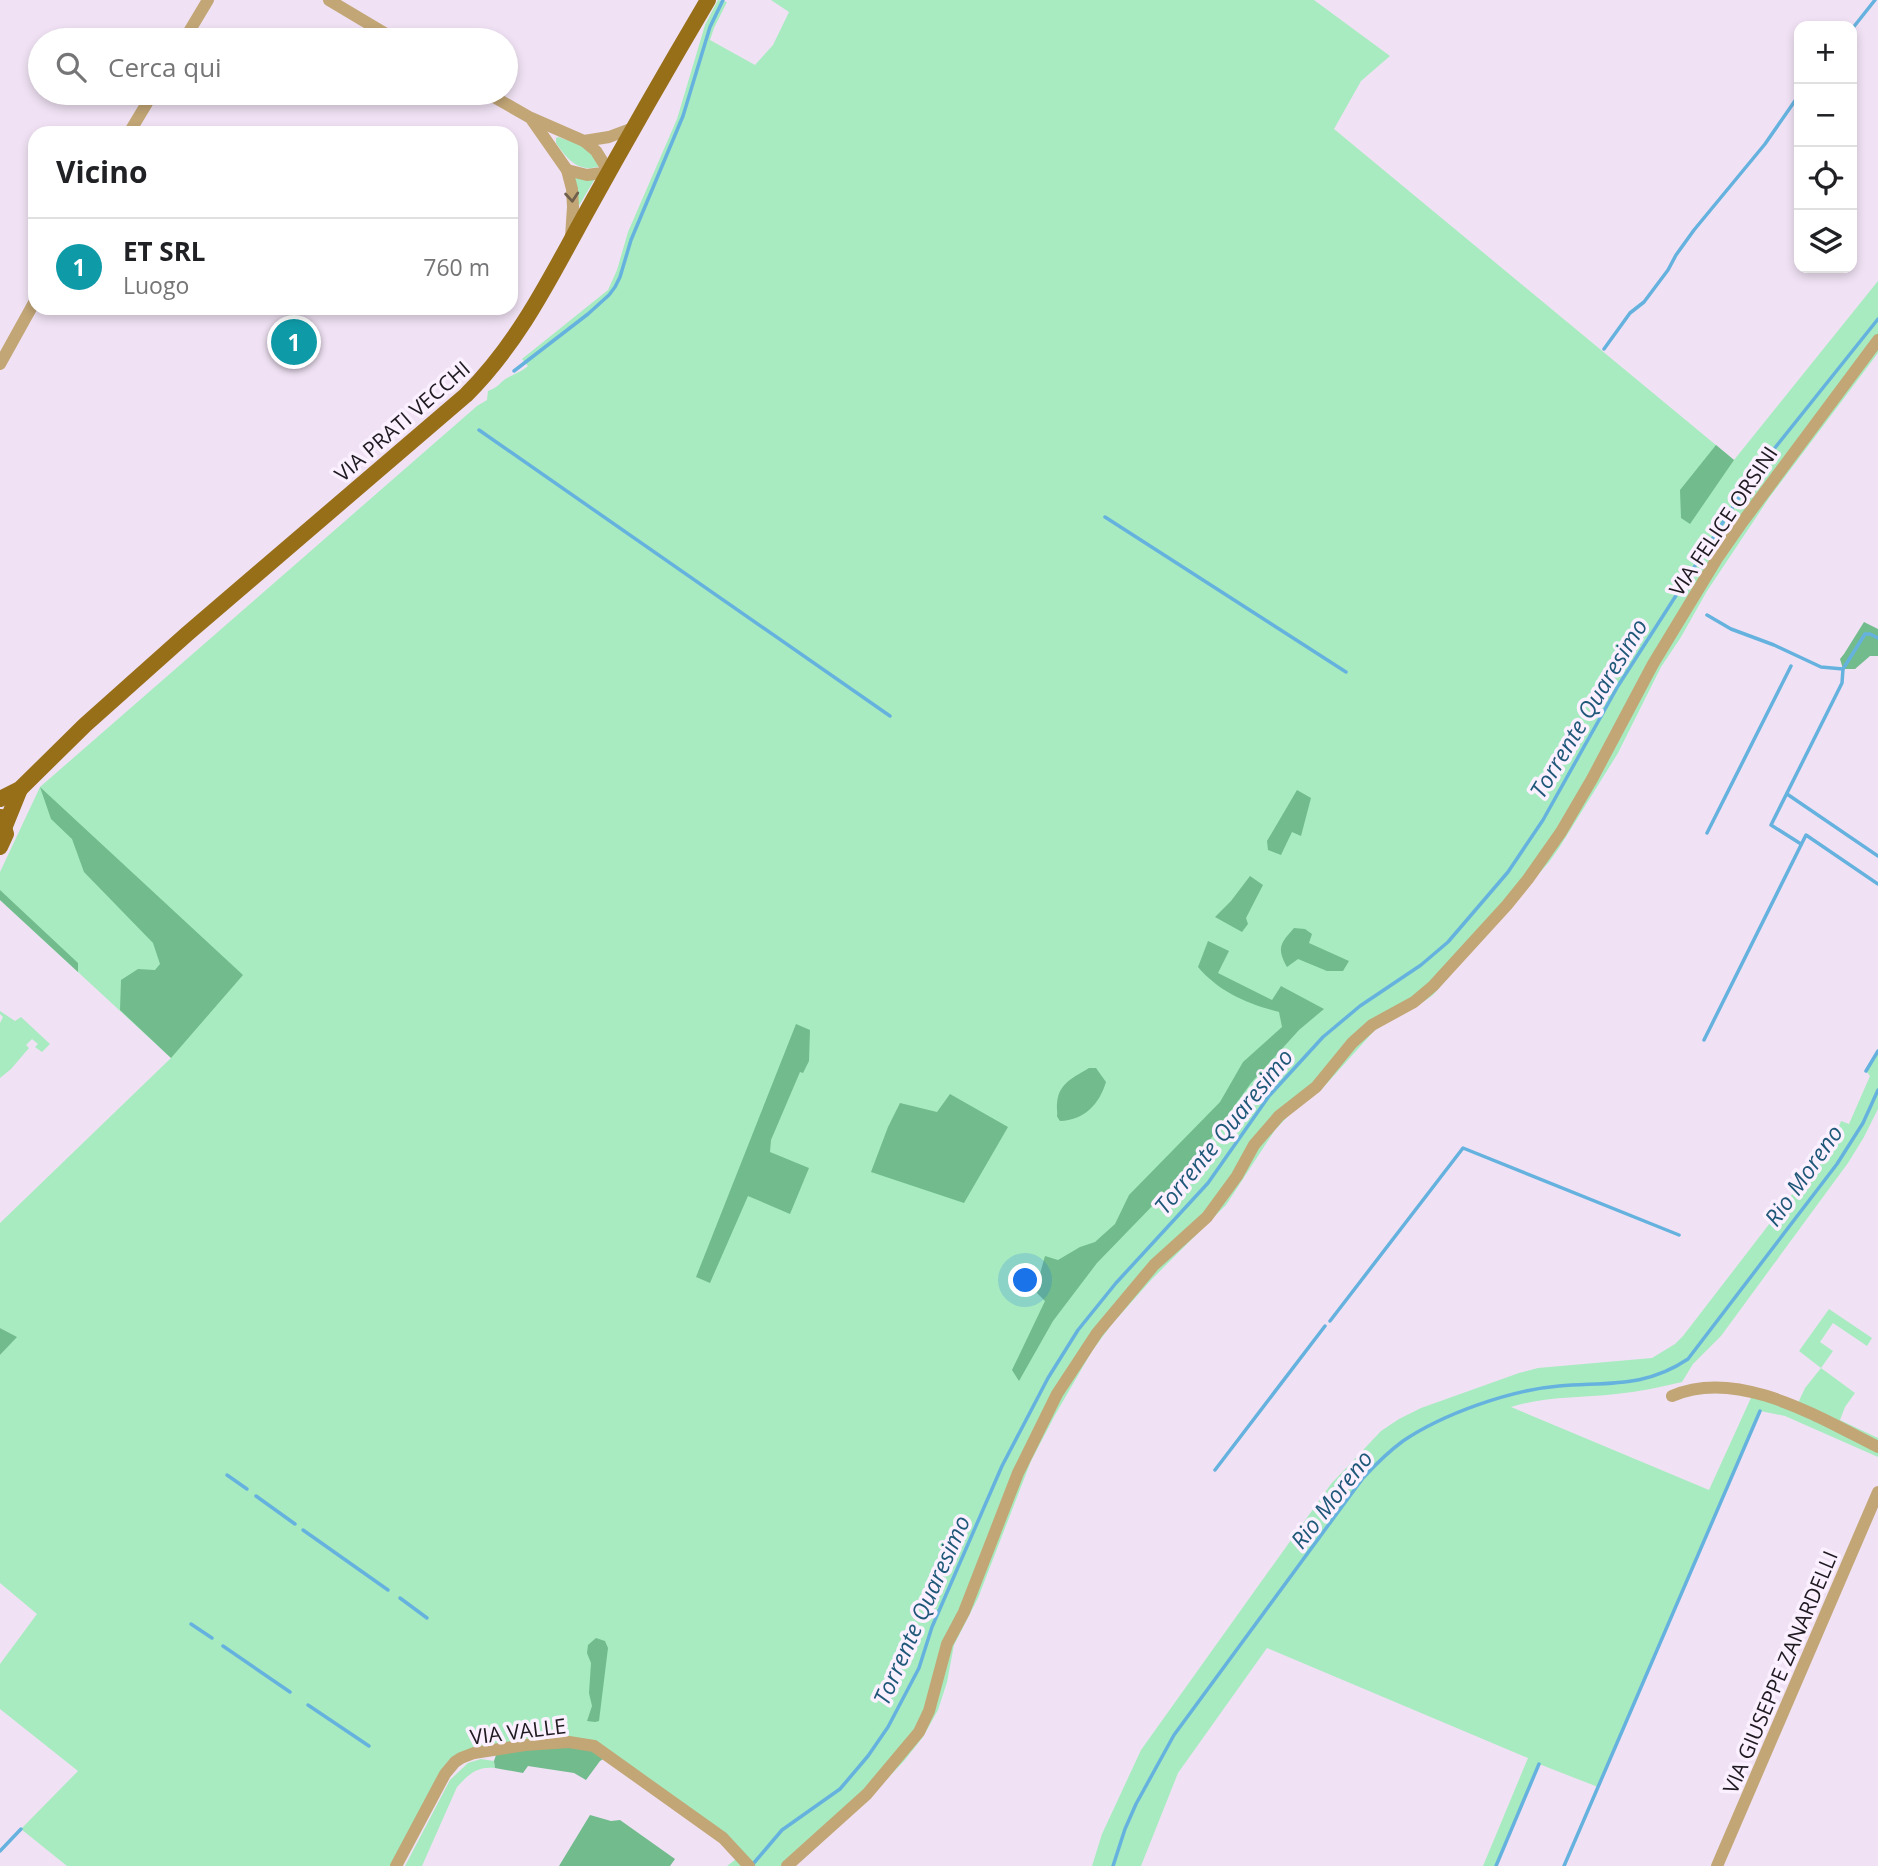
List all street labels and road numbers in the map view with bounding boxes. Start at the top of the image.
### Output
street label: VIA PRATI VECCHI [328,354,476,488]
street label: VIA FELICE ORSINI [1662,441,1784,601]
street label: VIA GIUSEPPE ZANARDELLI [1716,1546,1844,1798]
street label: VIA VALLE [468,1711,568,1751]

